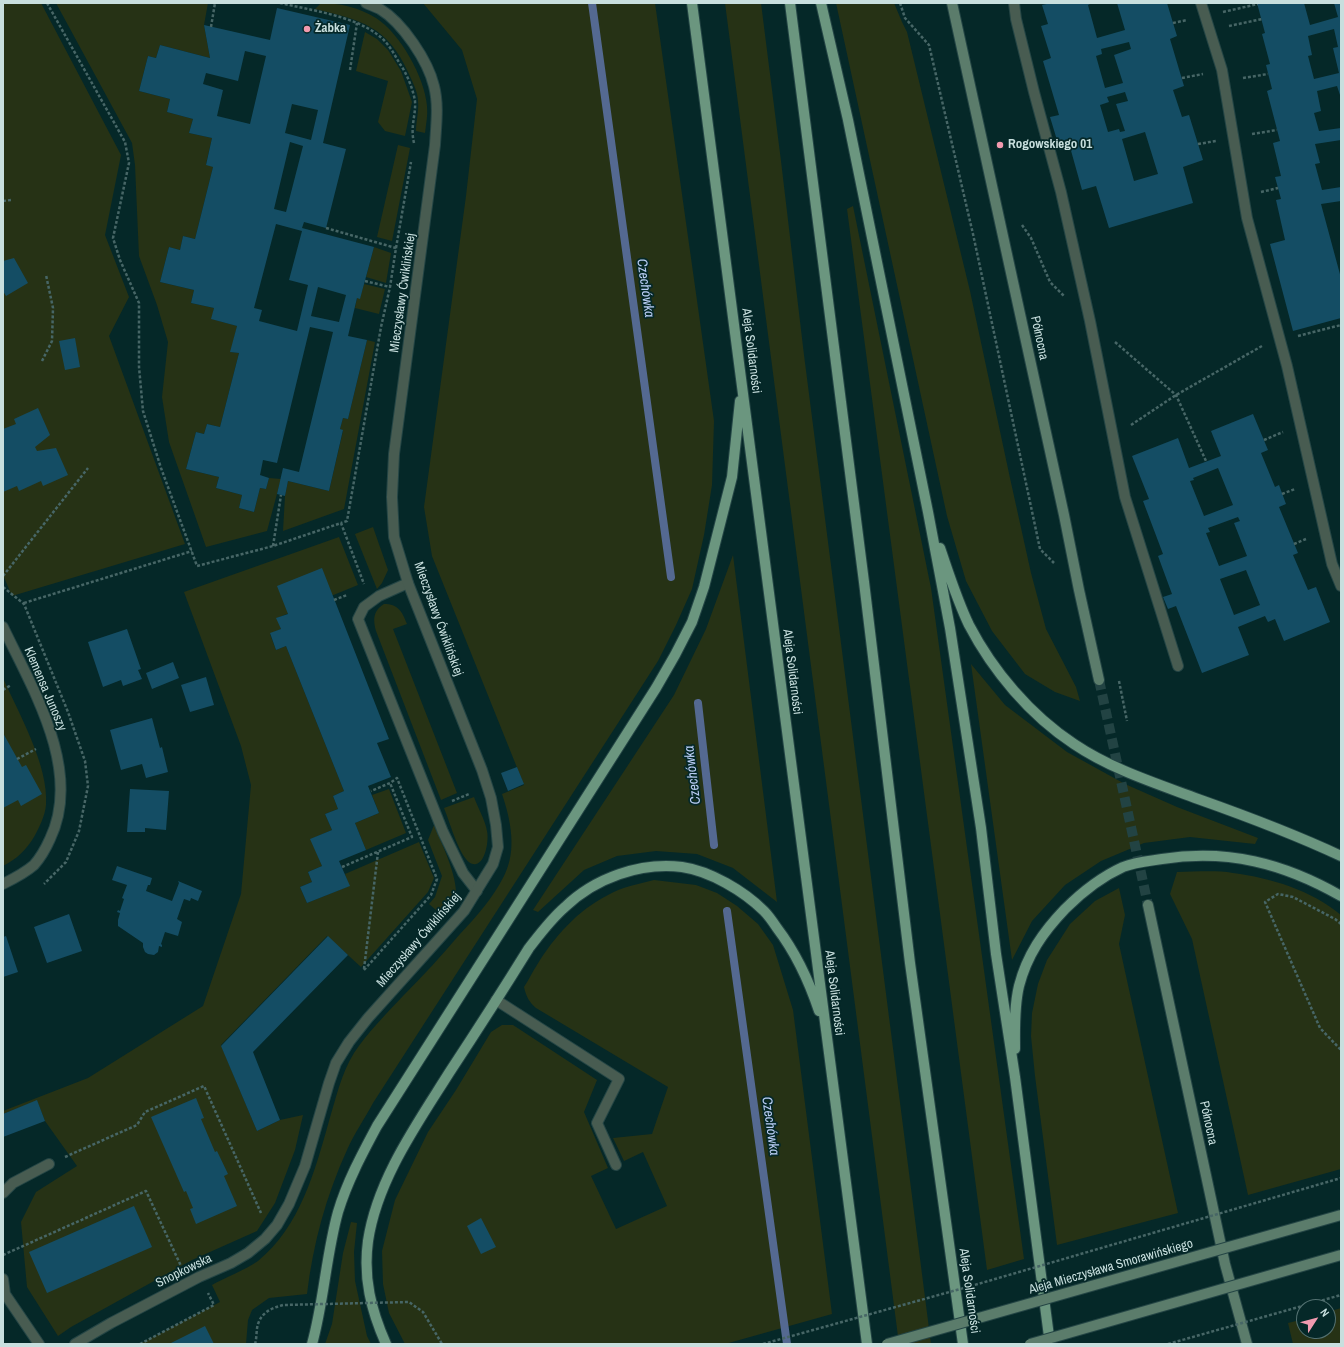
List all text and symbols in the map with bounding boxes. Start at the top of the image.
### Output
place label: Żabka [315,21,346,37]
marker: Żabka [302,24,312,34]
place label: Rogowskiego 01 [1008,137,1092,153]
marker: Rogowskiego 01 [995,140,1005,150]
street label: Mieczysławy Ćwiklińskiej [387,232,419,354]
water label: Czechówka [633,257,657,319]
street label: Aleja Solidarności [738,307,764,395]
street label: Północna [1027,315,1051,361]
street label: Mieczysławy Ćwiklińskiej [410,560,466,678]
street label: Aleja Solidarności [779,628,805,716]
street label: Klemensa Junoszy [20,645,70,733]
water label: Czechówka [681,745,705,805]
street label: Mieczysławy Ćwiklińskiej [374,890,464,990]
street label: Aleja Solidarności [821,949,847,1037]
water label: Czechówka [758,1095,782,1157]
street label: Północna [1196,1100,1220,1146]
street label: Aleja Mieczysława Smorawińskiego [1027,1236,1195,1298]
street label: Aleja Solidarności [955,1247,983,1335]
street label: Snopkowska [153,1251,215,1291]
north arrow [1296,1299,1336,1339]
text: N [1317,1306,1332,1319]

